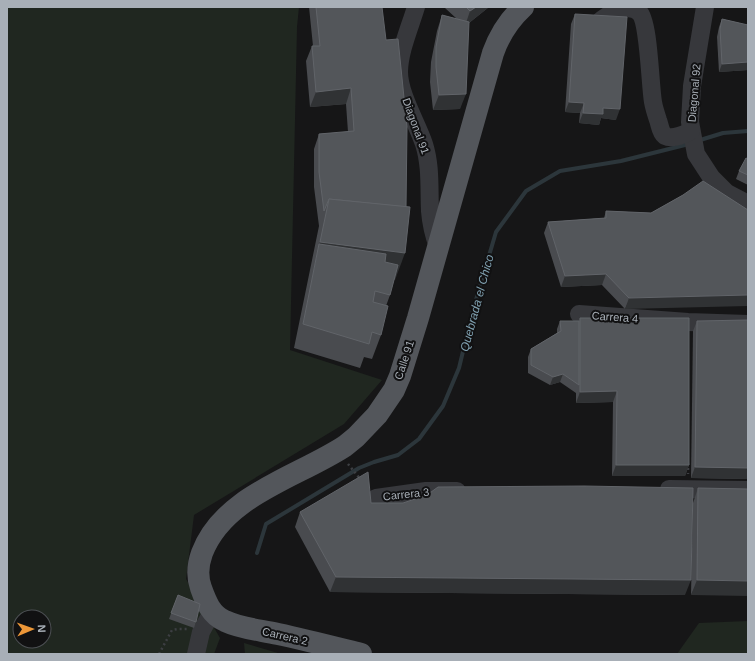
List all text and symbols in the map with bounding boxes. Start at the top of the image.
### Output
street label: Diagonal 92 [685,63,703,123]
street label: Diagonal 91 [400,96,432,156]
water label: Quebrada el Chico [457,253,497,353]
street label: Carrera 4 [591,309,639,325]
street label: Calle 91 [392,339,416,381]
street label: Carrera 3 [382,486,430,502]
north arrow [12,609,52,649]
text: N [36,624,48,633]
street label: Carrera 2 [261,625,309,647]

